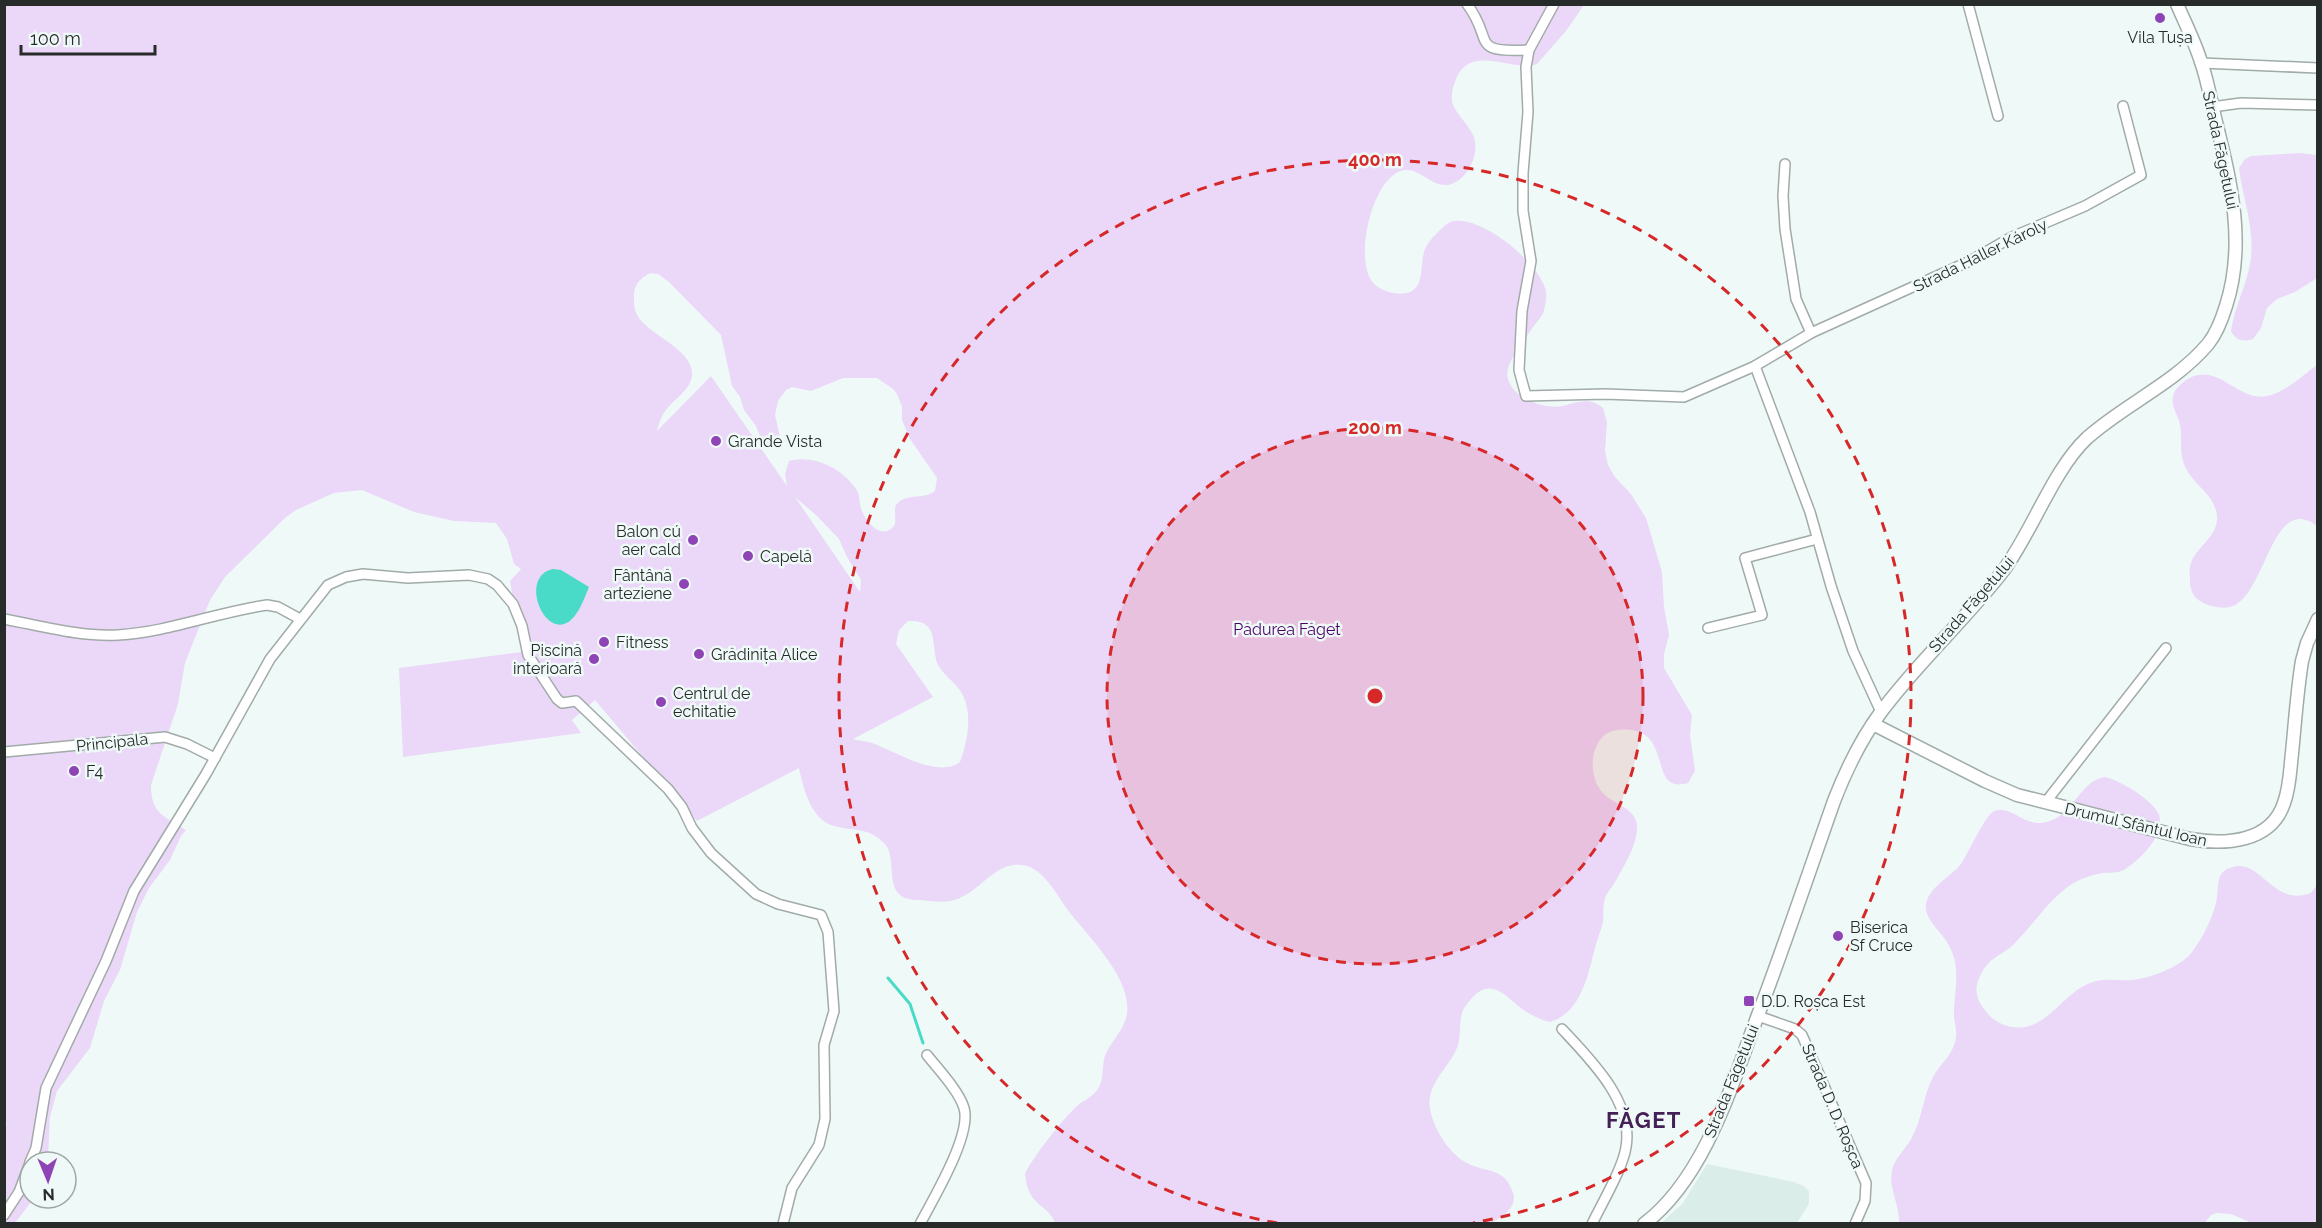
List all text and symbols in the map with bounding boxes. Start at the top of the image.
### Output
marker: Vila Tușa [2153,11,2167,25]
scale bar [21,18,154,56]
text: 100 m [30,28,81,49]
place label: Vila Tușa [2127,28,2193,47]
street label: Strada Făgetului [2199,89,2242,211]
text: 400 m [1348,149,1402,170]
street label: Strada Haller Károly [1910,215,2051,296]
text: 200 m [1348,417,1402,438]
place label: Grande Vista [728,432,822,451]
marker: Grande Vista [709,434,723,448]
place label: Balon cú aer cald [616,522,681,559]
marker: Balon cú aer cald [686,533,700,547]
place label: Capelă [760,547,812,566]
marker: Capelă [741,549,755,563]
street label: Strada Făgetului [1925,553,2018,656]
place label: Fântână arteziene [604,566,672,603]
marker: Fântână arteziene [677,577,691,591]
park label: Pădurea Făget [1233,620,1341,639]
place label: Fitness [616,633,669,652]
marker: Fitness [597,635,611,649]
place label: Piscină interioară [513,641,582,678]
place label: Grădinița Alice [711,645,817,664]
marker: Grădinița Alice [692,647,706,661]
marker: Piscină interioară [587,652,601,666]
place label: Centrul de echitatie [673,684,750,721]
centre of rings [1365,686,1385,706]
marker: Centrul de echitatie [654,695,668,709]
street label: Principala [75,729,149,756]
place label: F4 [86,762,103,781]
marker: F4 [67,764,81,778]
street label: Drumul Sfântul Ioan [2063,799,2209,850]
place label: Biserica Sf Cruce [1850,918,1913,955]
marker: Biserica Sf Cruce [1831,929,1845,943]
place label: D.D. Roșca Est [1761,992,1866,1011]
marker: D.D. Roșca Est [1742,994,1756,1008]
street label: Strada Făgetului [1700,1022,1763,1141]
street label: Strada D. D. Roșca [1798,1041,1867,1171]
district label: FĂGET [1606,1107,1682,1133]
north arrow [18,1150,78,1210]
text: N [42,1185,55,1204]

